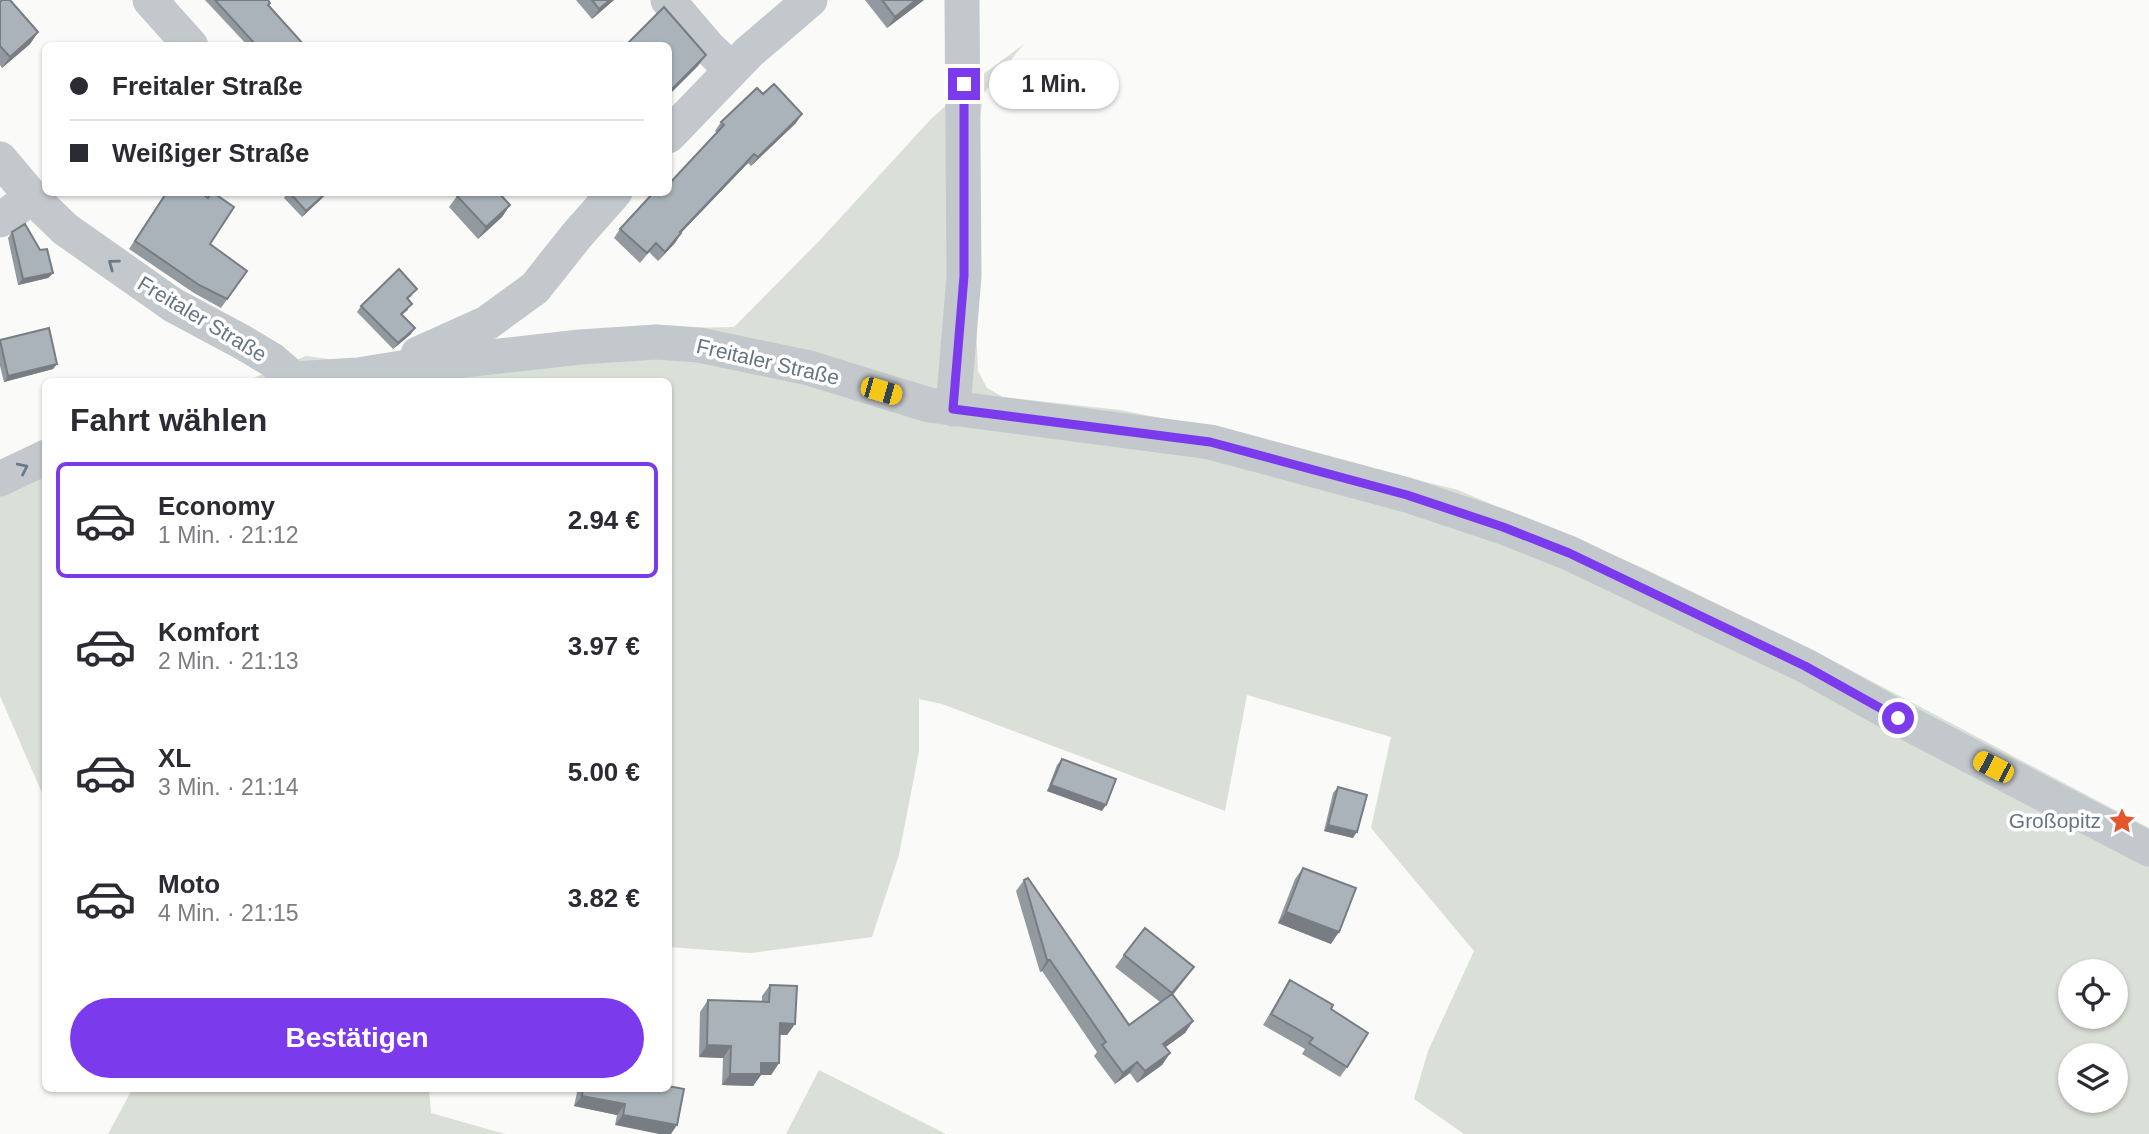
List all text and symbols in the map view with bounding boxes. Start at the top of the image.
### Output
callout: 1 Min. [988,60,1118,108]
route end [948,68,980,100]
text: Freitaler Straße [112,71,303,101]
text: 1 Min. [1021,71,1087,97]
text: Weißiger Straße [112,138,309,168]
one-way arrow [108,260,120,272]
street label: Freitaler Straße [134,271,271,366]
street label: Freitaler Straße [694,334,842,389]
car [858,375,905,407]
text: Fahrt wählen [70,402,267,438]
one-way arrow [16,463,28,477]
icon: car [74,489,137,552]
text: Economy [158,491,275,521]
text: 2.94 € [568,505,640,535]
text: 1 Min. · 21:12 [158,522,299,548]
icon: car [74,615,137,678]
text: Komfort [158,617,259,647]
text: 3.97 € [568,631,640,661]
text: 2 Min. · 21:13 [158,648,299,674]
route start [1882,702,1914,734]
icon: car [74,741,137,804]
text: XL [158,743,191,773]
car [1970,748,2017,786]
text: 5.00 € [568,757,640,787]
text: 3 Min. · 21:14 [158,774,299,800]
place icon: Großopitz [2107,806,2137,836]
place label: Großopitz [2009,809,2101,832]
icon: car [74,867,137,930]
text: Moto [158,869,220,899]
text: 3.82 € [568,883,640,913]
text: 4 Min. · 21:15 [158,900,299,926]
map controls [2058,959,2128,1113]
button: locate [2058,959,2128,1029]
button: Bestätigen [70,998,644,1078]
button: layers [2058,1043,2128,1113]

